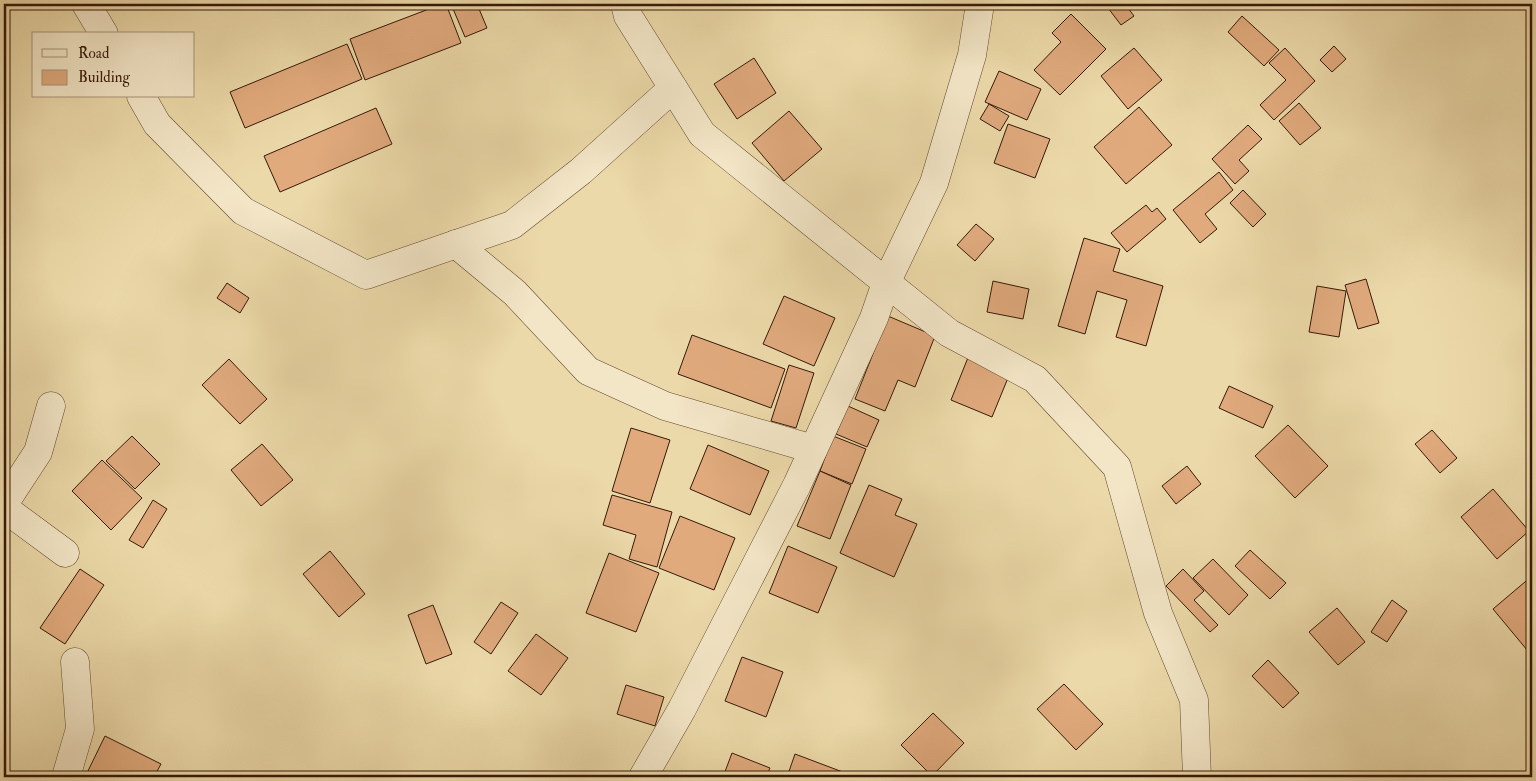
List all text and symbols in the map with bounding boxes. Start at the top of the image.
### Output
legend [32,32,195,98]
text: Road [78,44,110,63]
text: Building [78,68,130,87]

